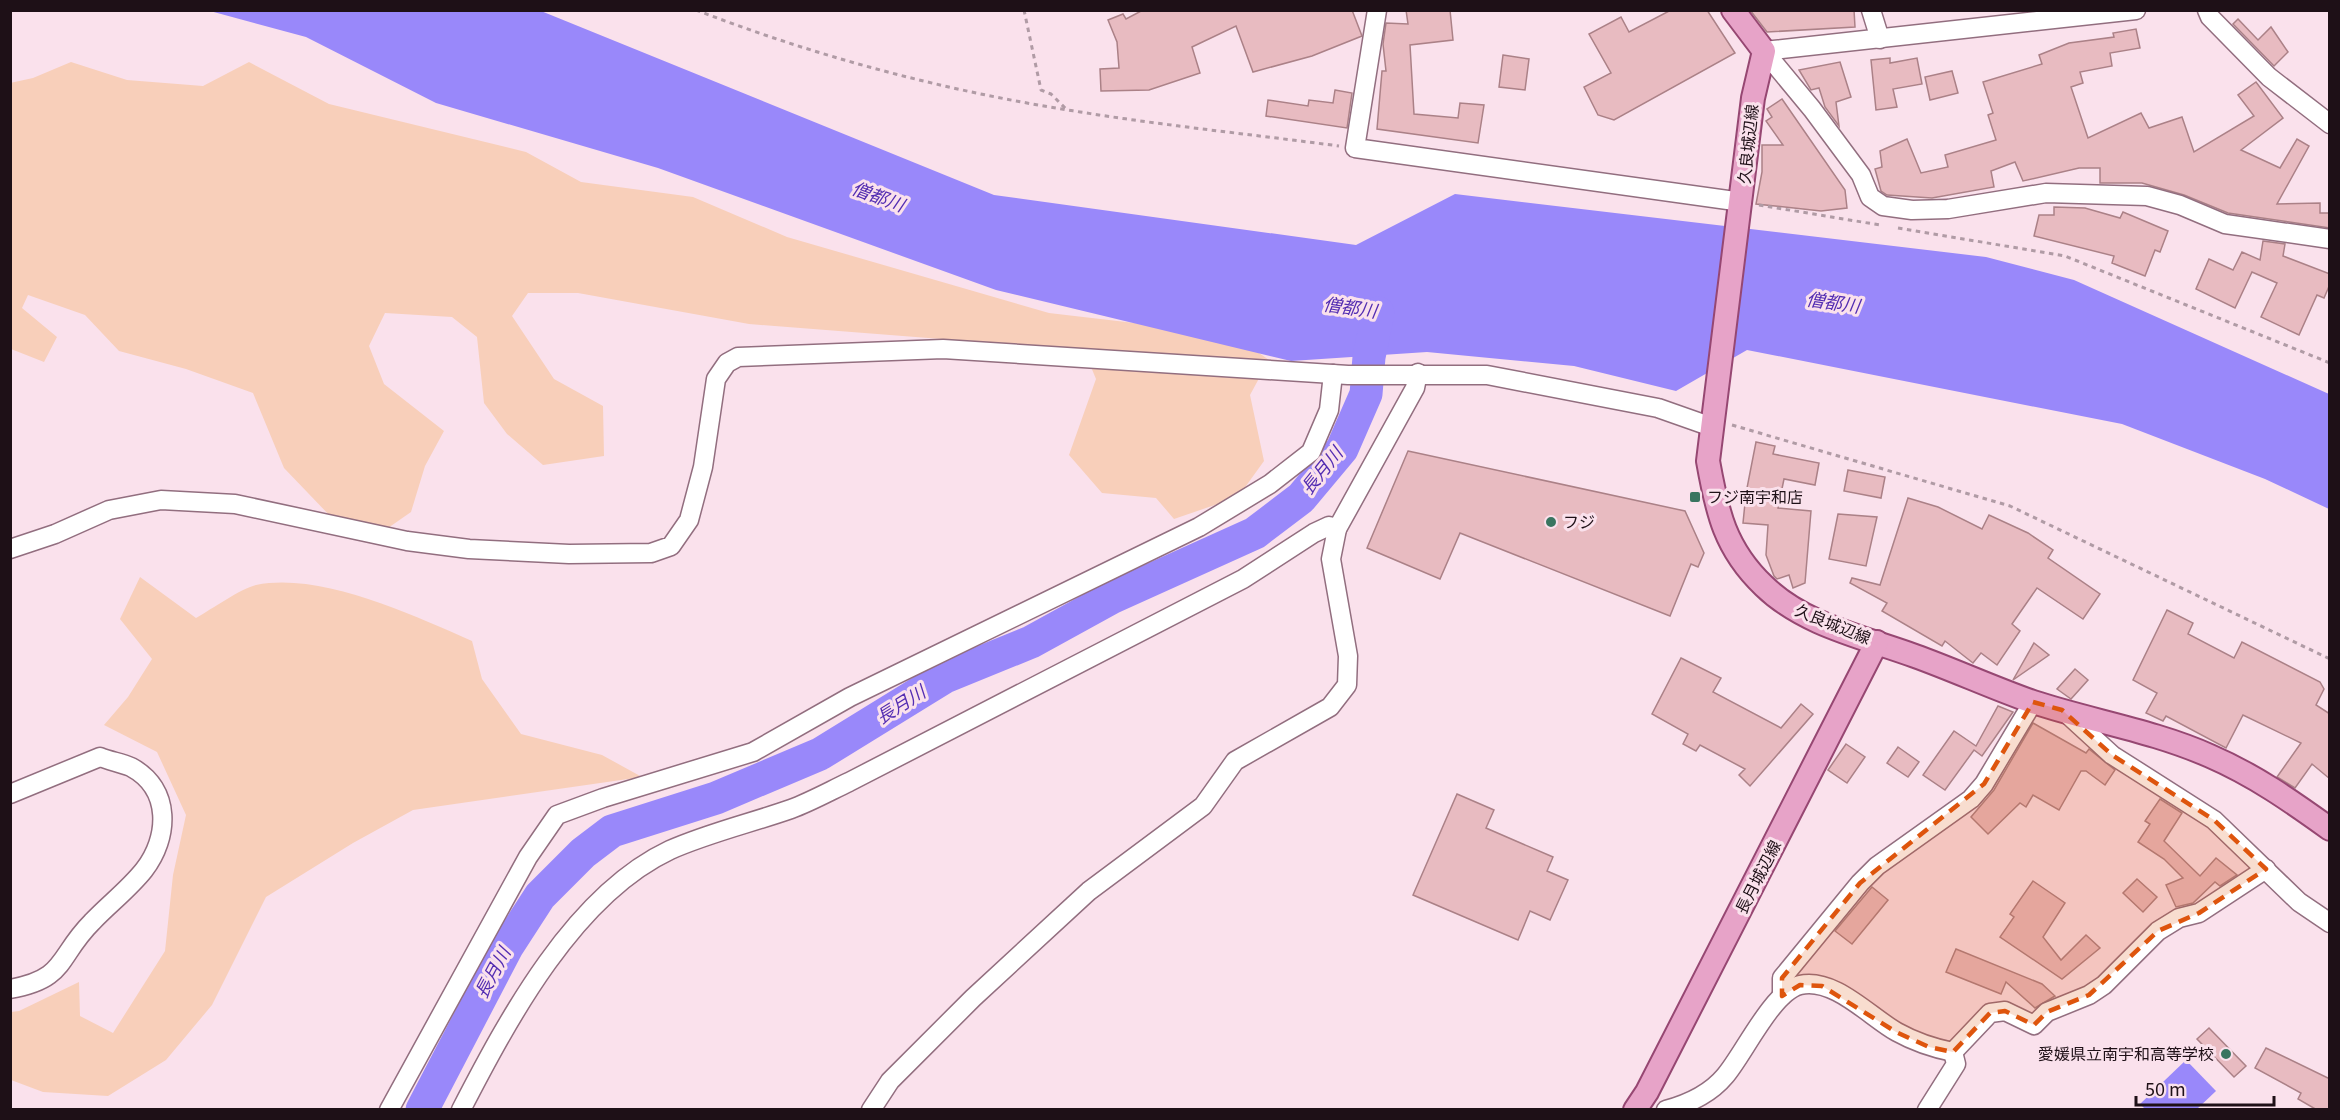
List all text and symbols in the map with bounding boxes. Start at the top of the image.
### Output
street label: 久良城辺線 [1731,103,1763,185]
water label: 僧都川 [849,174,910,217]
water label: 僧都川 [1805,284,1864,318]
water label: 僧都川 [1322,289,1381,323]
water label: 長月川 [1293,439,1349,499]
place label: フジ南宇和店 [1707,484,1803,508]
marker: フジ南宇和店 [1688,490,1702,504]
place label: フジ [1563,509,1595,533]
marker: フジ [1544,515,1558,529]
street label: 久良城辺線 [1792,597,1875,649]
water label: 長月川 [870,677,931,729]
street label: 長月城辺線 [1728,835,1786,918]
water label: 長月川 [467,940,516,1002]
place label: 愛媛県立南宇和高等学校 [2038,1041,2214,1065]
marker: 愛媛県立南宇和高等学校 [2219,1047,2233,1061]
scale bar [2136,1069,2274,1107]
text: 50 m [2145,1075,2186,1101]

